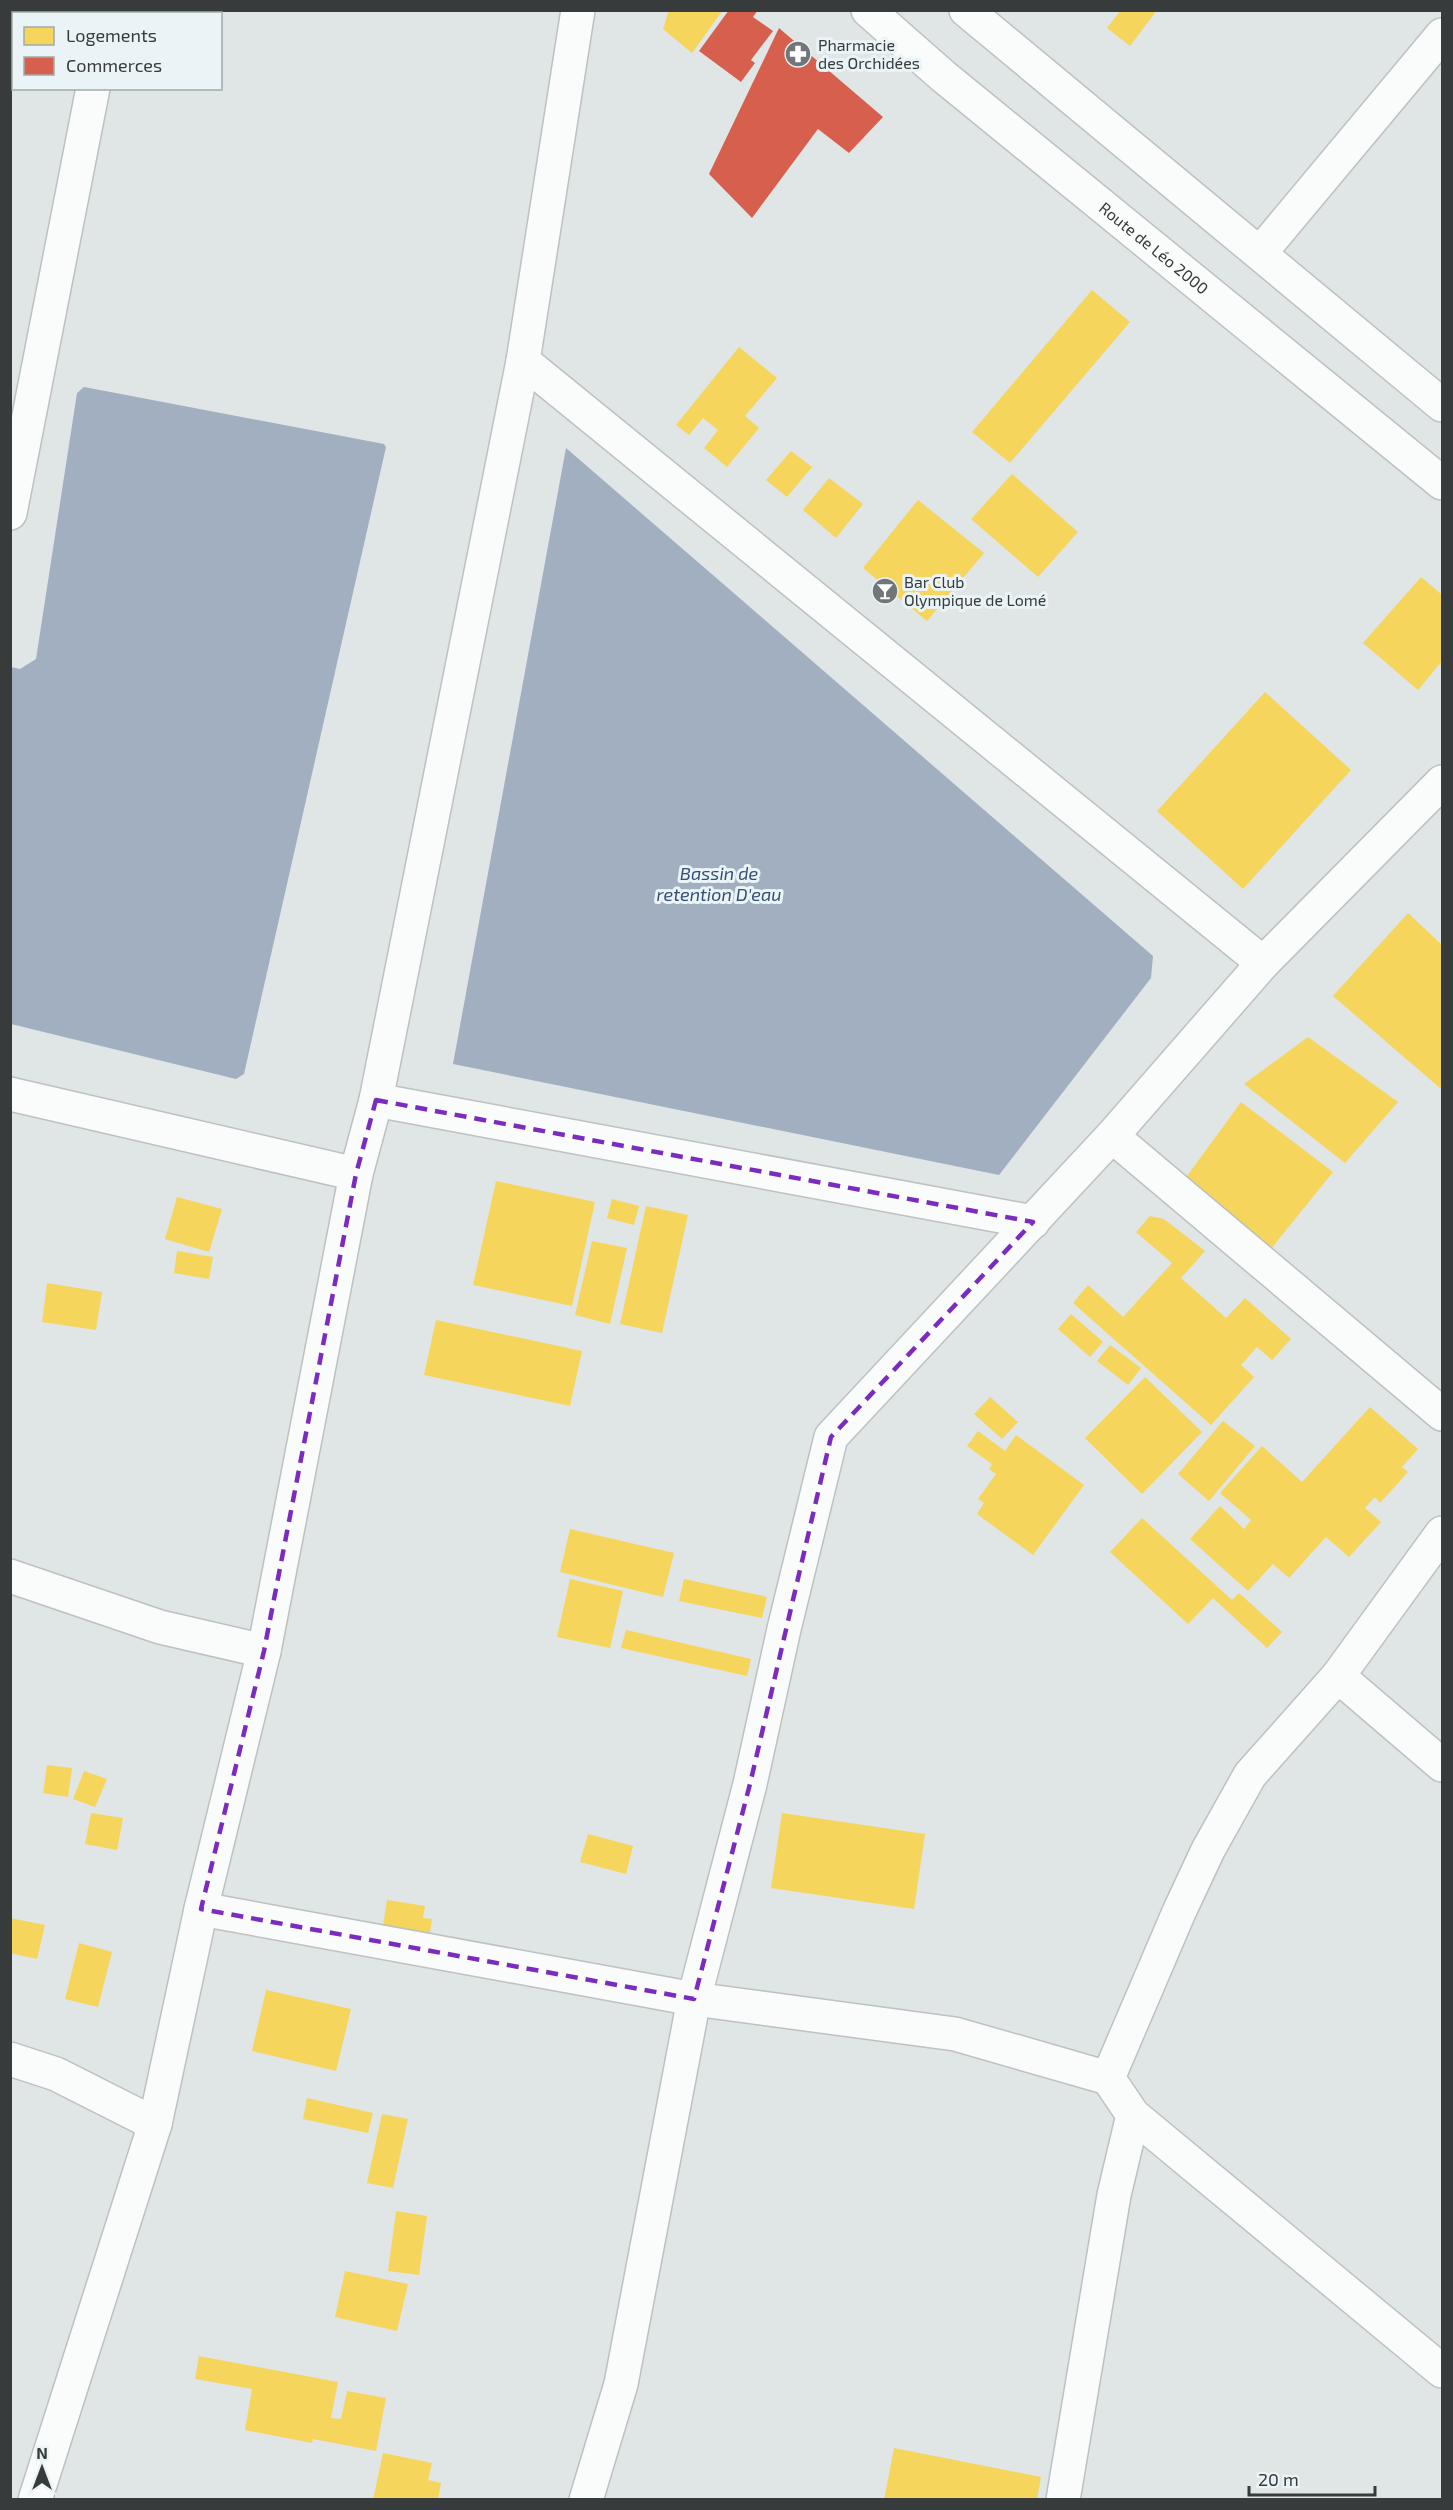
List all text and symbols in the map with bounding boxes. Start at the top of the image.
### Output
legend [12,12,222,90]
text: Logements [66,24,157,46]
place label: Pharmacie des Orchidées [818,35,920,72]
pharmacy icon: Pharmacie des Orchidées [783,39,813,69]
text: Commerces [66,54,162,76]
street label: Route de Léo 2000 [1096,198,1213,298]
place label: Bar Club Olympique de Lomé [904,572,1046,609]
bar icon: Bar Club Olympique de Lomé [870,576,900,606]
water label: Bassin de retention D'eau [657,862,781,905]
north arrow [12,2438,72,2498]
text: N [36,2443,48,2462]
scale bar [1249,2459,1375,2497]
text: 20 m [1258,2468,1299,2490]

